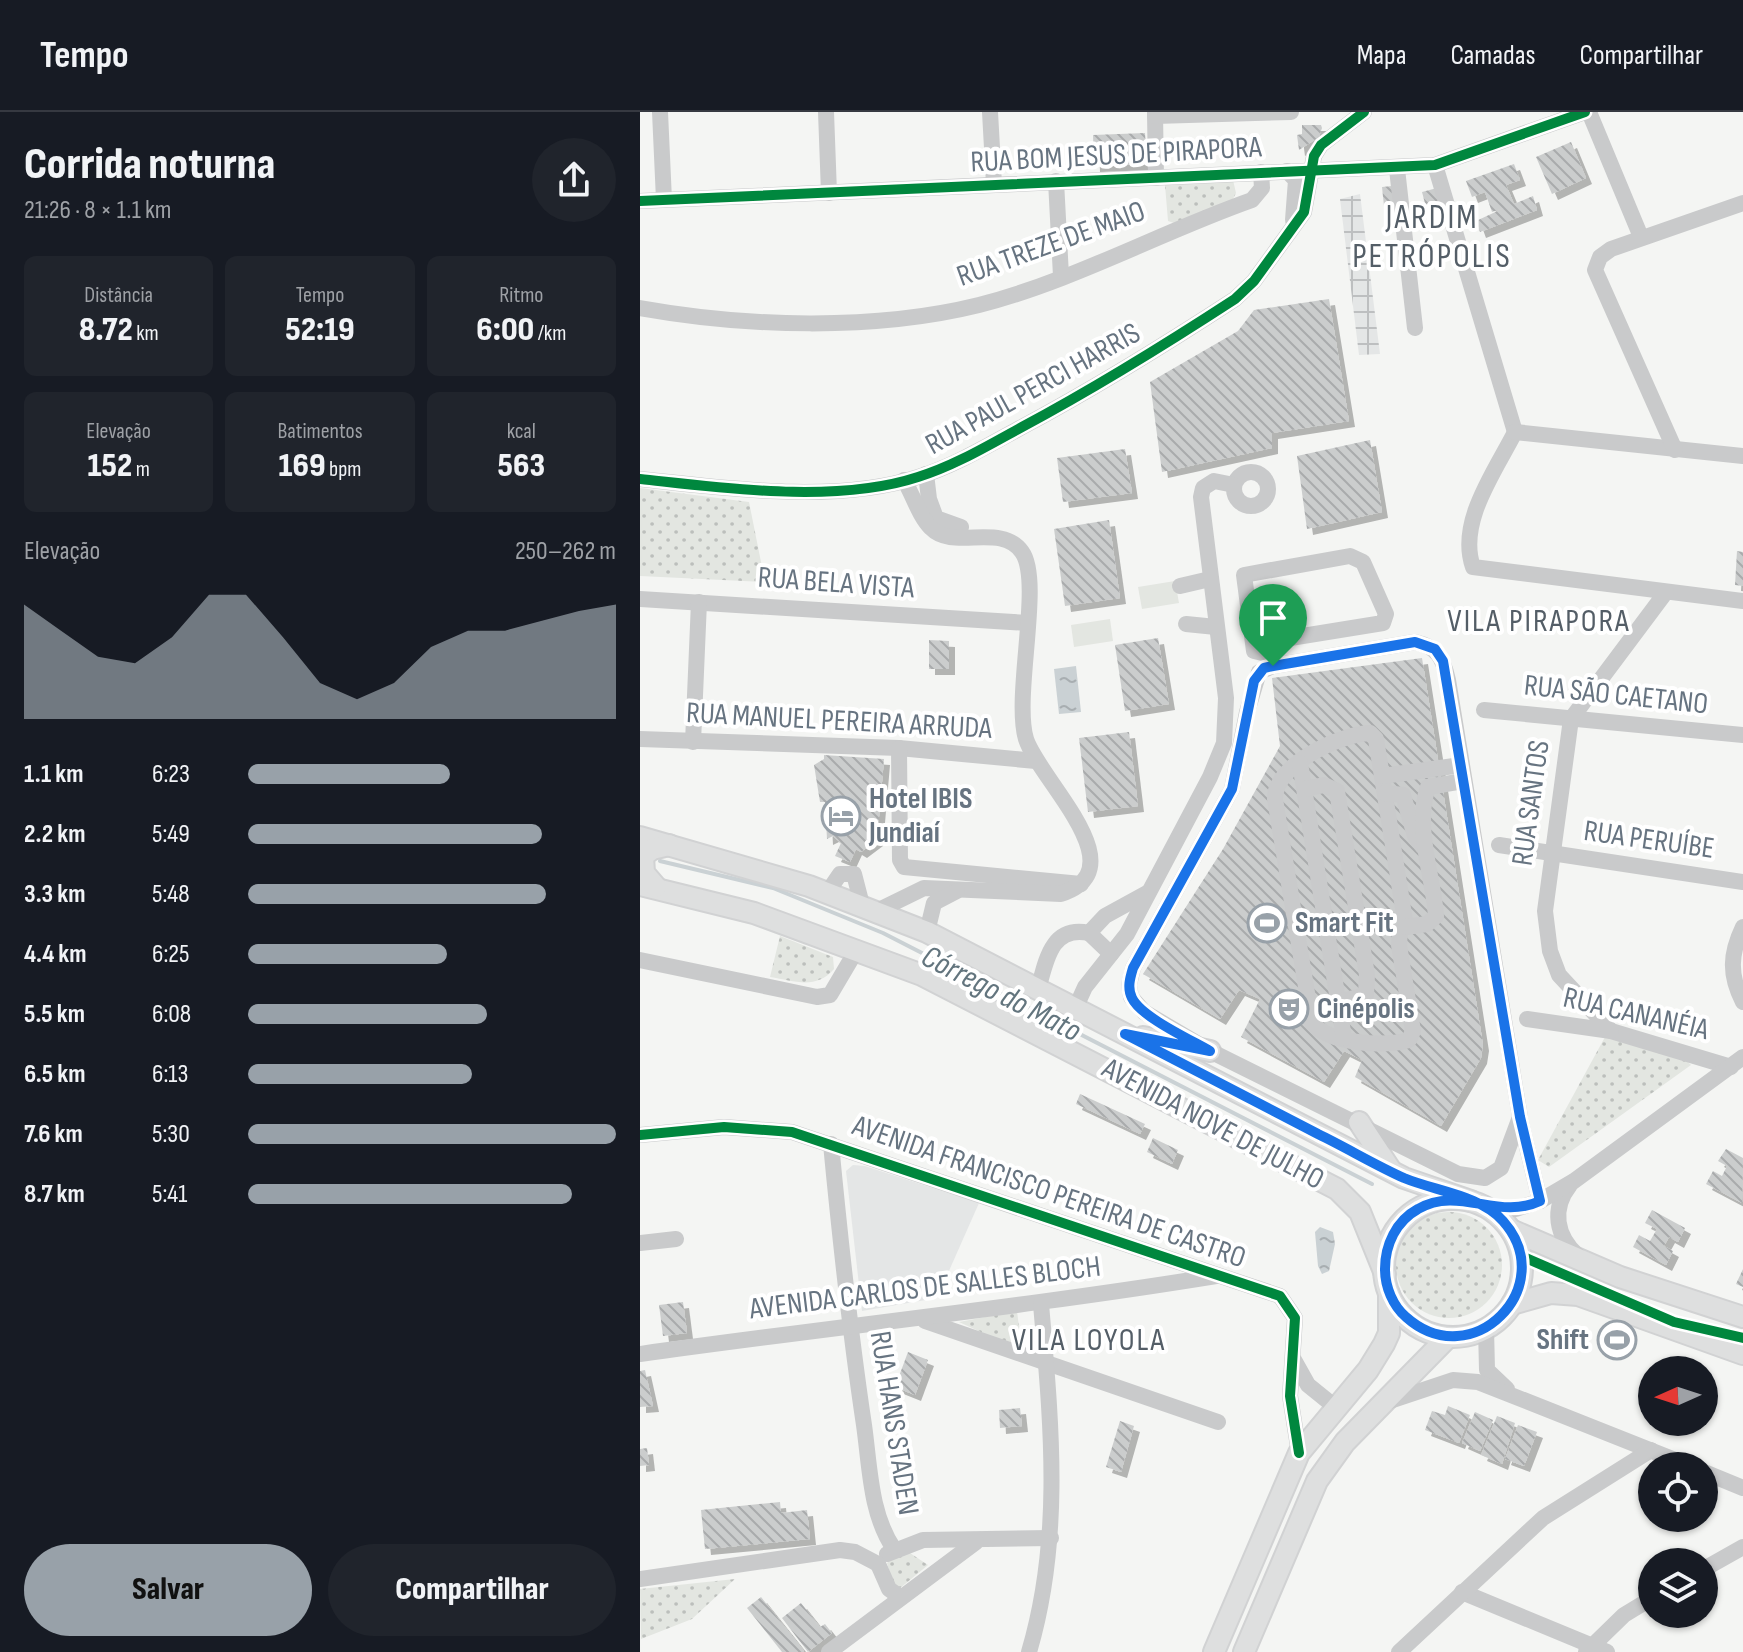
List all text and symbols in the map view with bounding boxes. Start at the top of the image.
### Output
text: Tempo [40,33,129,78]
text: Mapa [1357,39,1406,72]
text: Camadas [1450,39,1536,72]
text: Compartilhar [1580,39,1703,72]
street label: RUA BOM JESUS DE PIRAPORA [970,129,1263,181]
text: Corrida noturna [24,138,275,191]
button: share [532,138,616,222]
street label: RUA TREZE DE MAIO [952,193,1150,295]
text: 21:26 · 8 × 1.1 km [24,195,172,226]
district label: JARDIM PETRÓPOLIS [1352,197,1512,277]
text: Distância [84,282,153,309]
text: Tempo [296,282,344,309]
text: Ritmo [499,282,543,309]
text: 8.72 [79,309,133,350]
text: 52:19 [285,309,355,350]
text: 6:00 [476,309,534,350]
street label: RUA PAUL PERCI HARRIS [919,315,1147,463]
text: km [133,320,159,347]
text: /km [534,320,566,347]
text: Elevação [86,418,151,445]
text: Batimentos [277,418,363,445]
text: kcal [507,418,536,445]
text: 152 [87,445,132,486]
text: 169 [279,445,326,486]
text: 563 [497,445,545,486]
text: m [132,456,150,483]
text: bpm [326,456,361,483]
text: Elevação [24,536,100,567]
text: 250–262 m [515,536,616,567]
street label: RUA BELA VISTA [757,560,916,606]
pin [1239,584,1307,666]
icon: arrive [1251,596,1295,640]
district label: VILA PIRAPORA [1447,602,1631,641]
street label: RUA SÃO CAETANO [1522,667,1710,723]
street label: RUA MANUEL PEREIRA ARRUDA [685,695,993,747]
street label: RUA SANTOS [1504,738,1558,868]
text: 1.1 km [24,759,83,790]
text: 6:23 [152,759,190,790]
place label: Hotel IBIS Jundiaí [868,781,973,851]
hotel icon: Hotel IBIS Jundiaí [820,795,862,837]
street label: RUA PERUÍBE [1582,813,1716,867]
text: 2.2 km [24,819,86,850]
text: 5:49 [152,819,190,850]
text: 3.3 km [24,879,86,910]
text: 5:48 [152,879,190,910]
sports icon: Smart Fit [1246,902,1288,944]
place label: Smart Fit [1295,905,1394,941]
water label: Córrego do Mato [915,937,1087,1051]
text: 4.4 km [24,939,87,970]
text: 6:25 [152,939,189,970]
street label: RUA CANANÉIA [1560,980,1712,1048]
theatre icon: Cinépolis [1268,988,1310,1030]
place label: Cinépolis [1317,991,1415,1027]
text: 5.5 km [24,999,85,1030]
text: 6:08 [152,999,191,1030]
street label: AVENIDA NOVE DE JULHO [1095,1050,1330,1198]
text: 6.5 km [24,1059,85,1090]
text: 6:13 [152,1059,188,1090]
street label: AVENIDA FRANCISCO PEREIRA DE CASTRO [847,1107,1250,1276]
text: 7.6 km [24,1119,83,1150]
text: 5:30 [152,1119,190,1150]
text: 8.7 km [24,1179,85,1210]
text: 5:41 [152,1179,187,1210]
street label: AVENIDA CARLOS DE SALLES BLOCH [746,1249,1103,1328]
sports icon: Shift [1596,1319,1638,1361]
district label: VILA LOYOLA [1012,1321,1166,1360]
place label: Shift [1537,1322,1589,1358]
street label: RUA HANS STADEN [862,1328,926,1518]
north arrow [1638,1356,1718,1436]
map controls [1638,1356,1718,1628]
button: locate [1638,1452,1718,1532]
button: Salvar [24,1544,312,1636]
button: Compartilhar [328,1544,616,1636]
button: layers [1638,1548,1718,1628]

